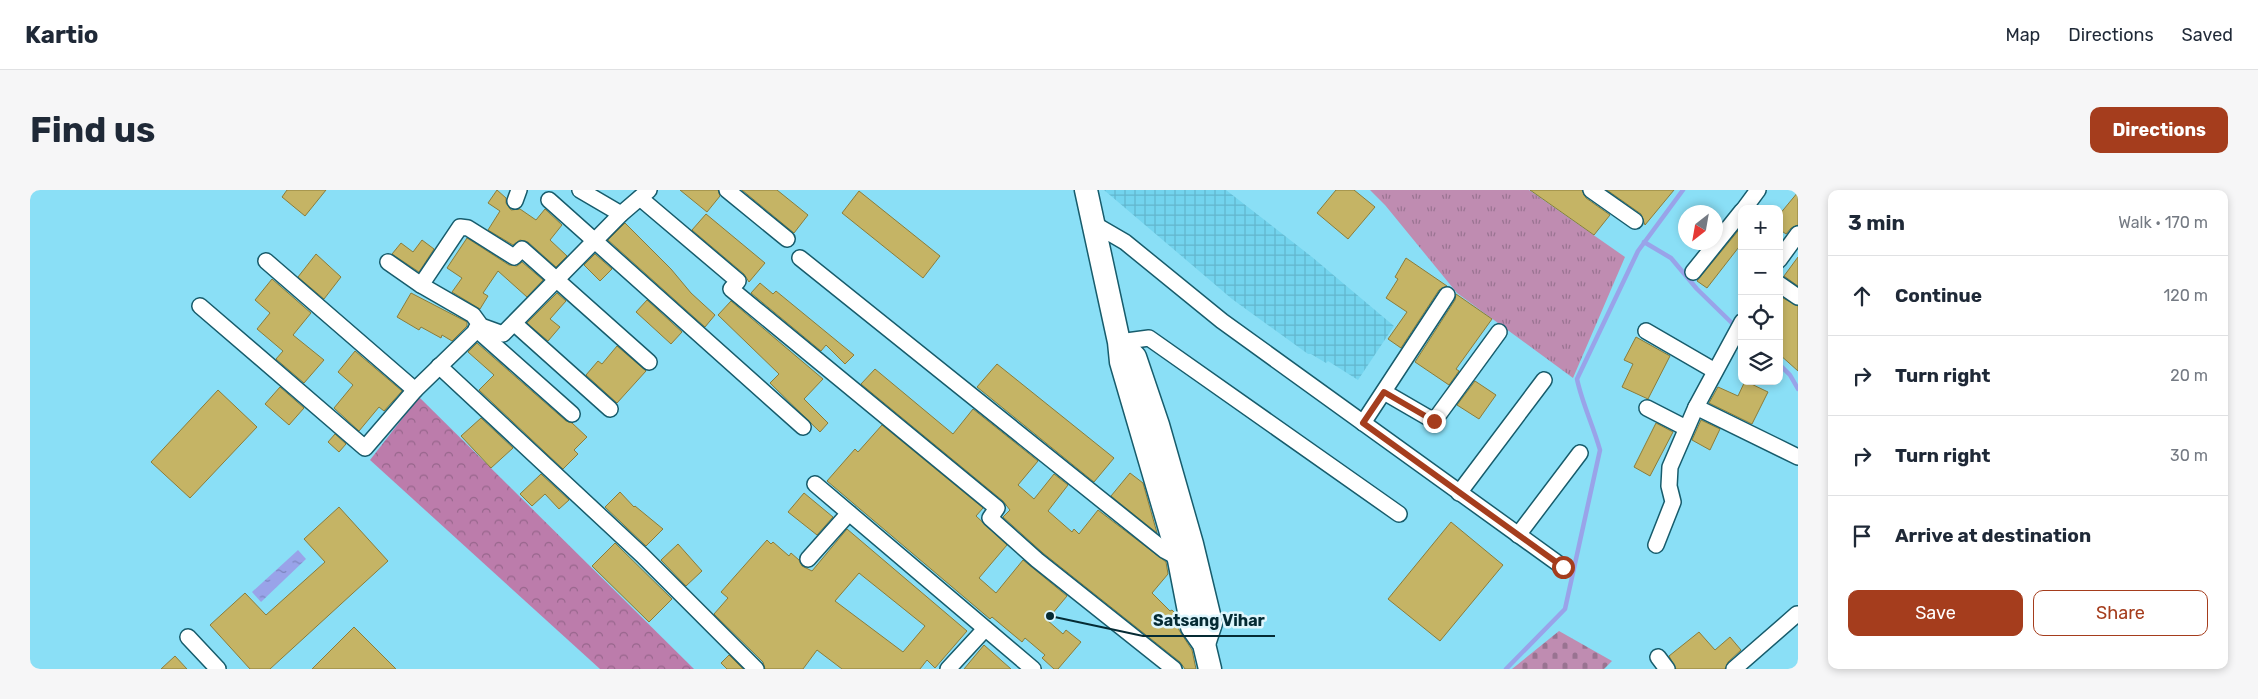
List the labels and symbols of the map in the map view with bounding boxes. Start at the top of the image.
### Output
north arrow [1678,205,1723,250]
route end [1423,410,1446,433]
route start [1552,556,1575,579]
callout: Satsang Vihar [1143,605,1275,636]
text: Satsang Vihar [1153,611,1266,630]

